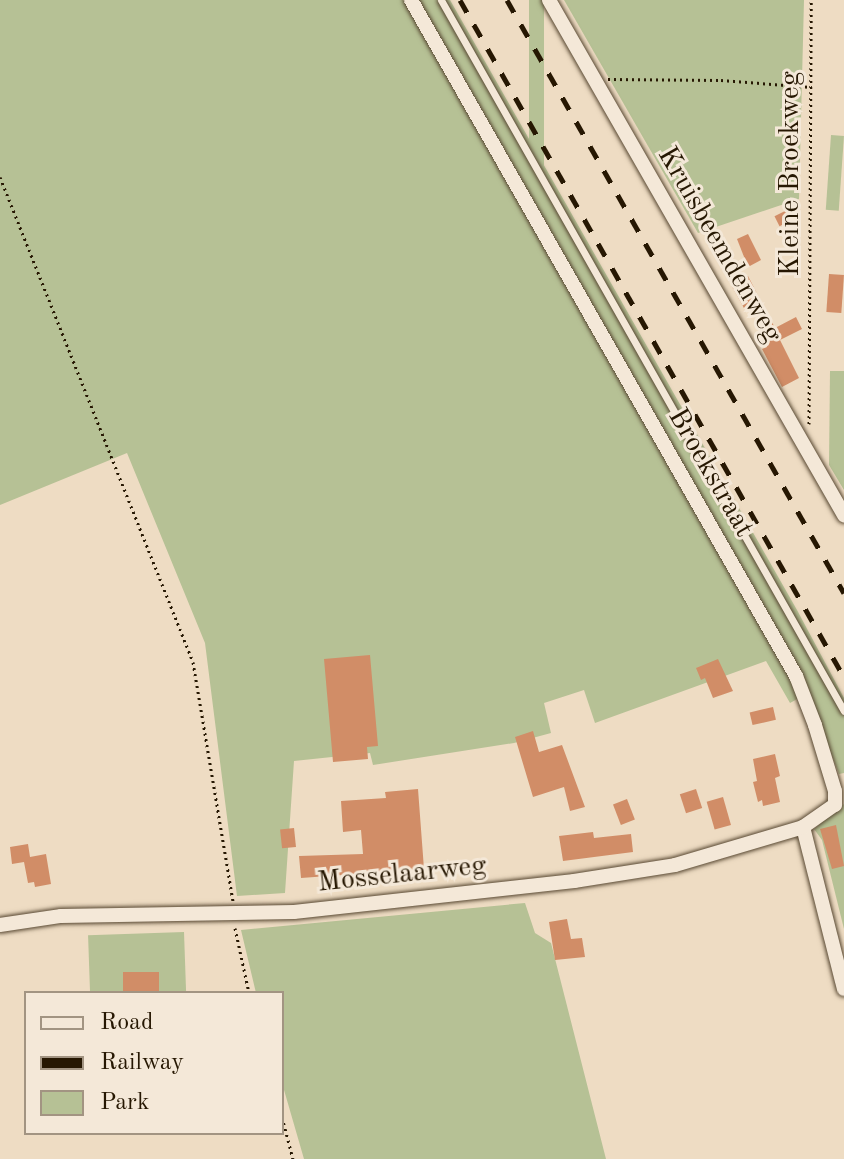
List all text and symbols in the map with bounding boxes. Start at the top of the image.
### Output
street label: Kleine Broekweg [774,71,808,277]
street label: Kruisbeemdenweg [649,141,789,349]
street label: Broekstraat [660,403,760,543]
street label: Mosselaarweg [316,849,488,901]
legend [24,991,284,1135]
text: Road [100,1011,153,1035]
text: Railway [100,1051,184,1075]
text: Park [100,1091,149,1115]

